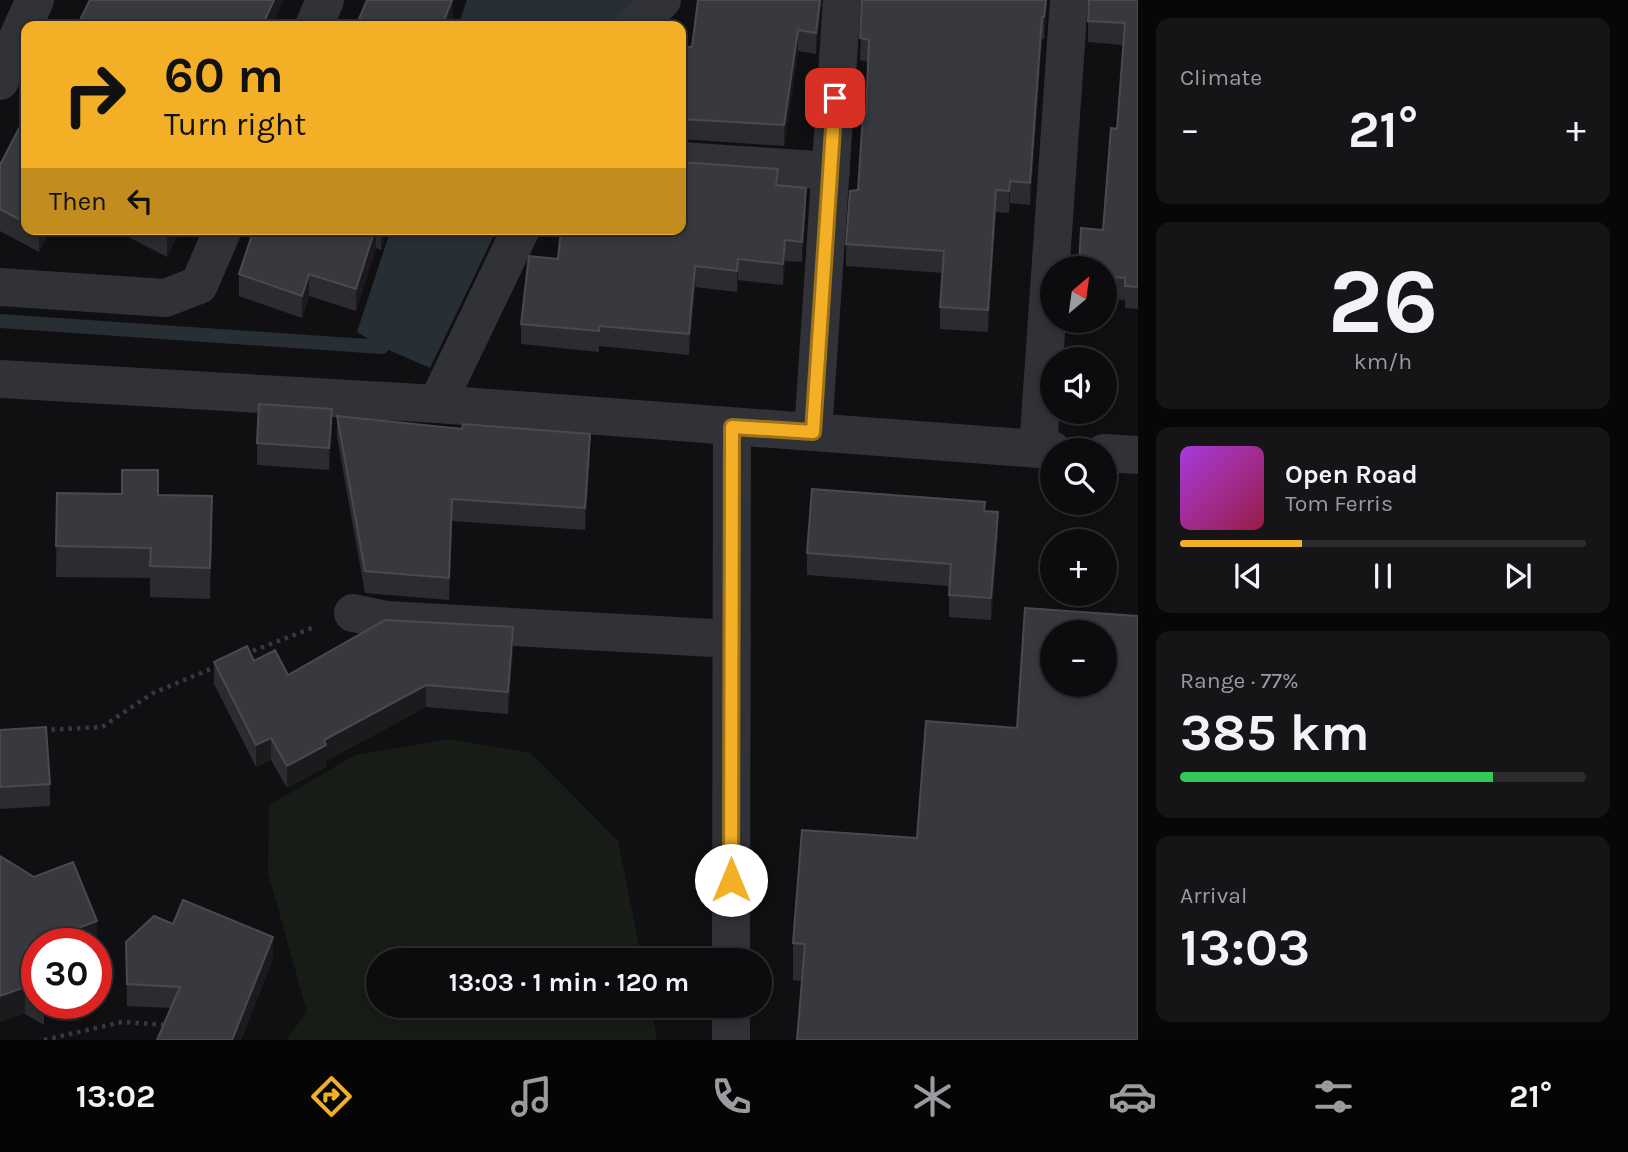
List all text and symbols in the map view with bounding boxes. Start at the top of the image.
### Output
text: 60 m [164,47,284,104]
icon: right [49,49,140,140]
text: Climate [1180,64,1262,91]
pin [805,68,865,128]
icon: arrive [816,79,854,117]
text: 21° [1348,99,1418,160]
text: Turn right [164,106,306,143]
text: − [1180,107,1200,152]
text: + [1566,107,1586,152]
icon: left [121,182,159,220]
text: Then [49,186,107,217]
text: 26 [1328,249,1438,355]
north arrow [1040,256,1116,332]
map controls [1040,256,1117,697]
button: sound [1040,347,1117,424]
text: km/h [1354,348,1412,375]
button: search [1040,438,1117,515]
text: Open Road [1285,459,1418,490]
text: Tom Ferris [1285,490,1393,517]
button: + [1040,529,1117,606]
icon: previous [1229,557,1267,595]
icon: pause [1364,557,1402,595]
icon: next [1499,557,1537,595]
button: − [1040,620,1117,697]
text: Range · 77% [1180,667,1299,694]
text: 385 km [1180,702,1370,763]
position arrow [694,843,768,917]
text: Arrival [1180,882,1247,909]
text: 13:03 [1180,917,1310,978]
speed limit sign: 30 [21,928,112,1019]
text: 13:03 · 1 min · 120 m [449,967,689,998]
icon: directions [307,1072,356,1121]
icon: music [507,1072,556,1121]
icon: phone [707,1072,756,1121]
icon: climate [908,1072,957,1121]
icon: car [1108,1072,1157,1121]
icon: filters [1309,1072,1358,1121]
text: 13:02 [76,1078,155,1115]
text: 21° [1509,1078,1552,1115]

